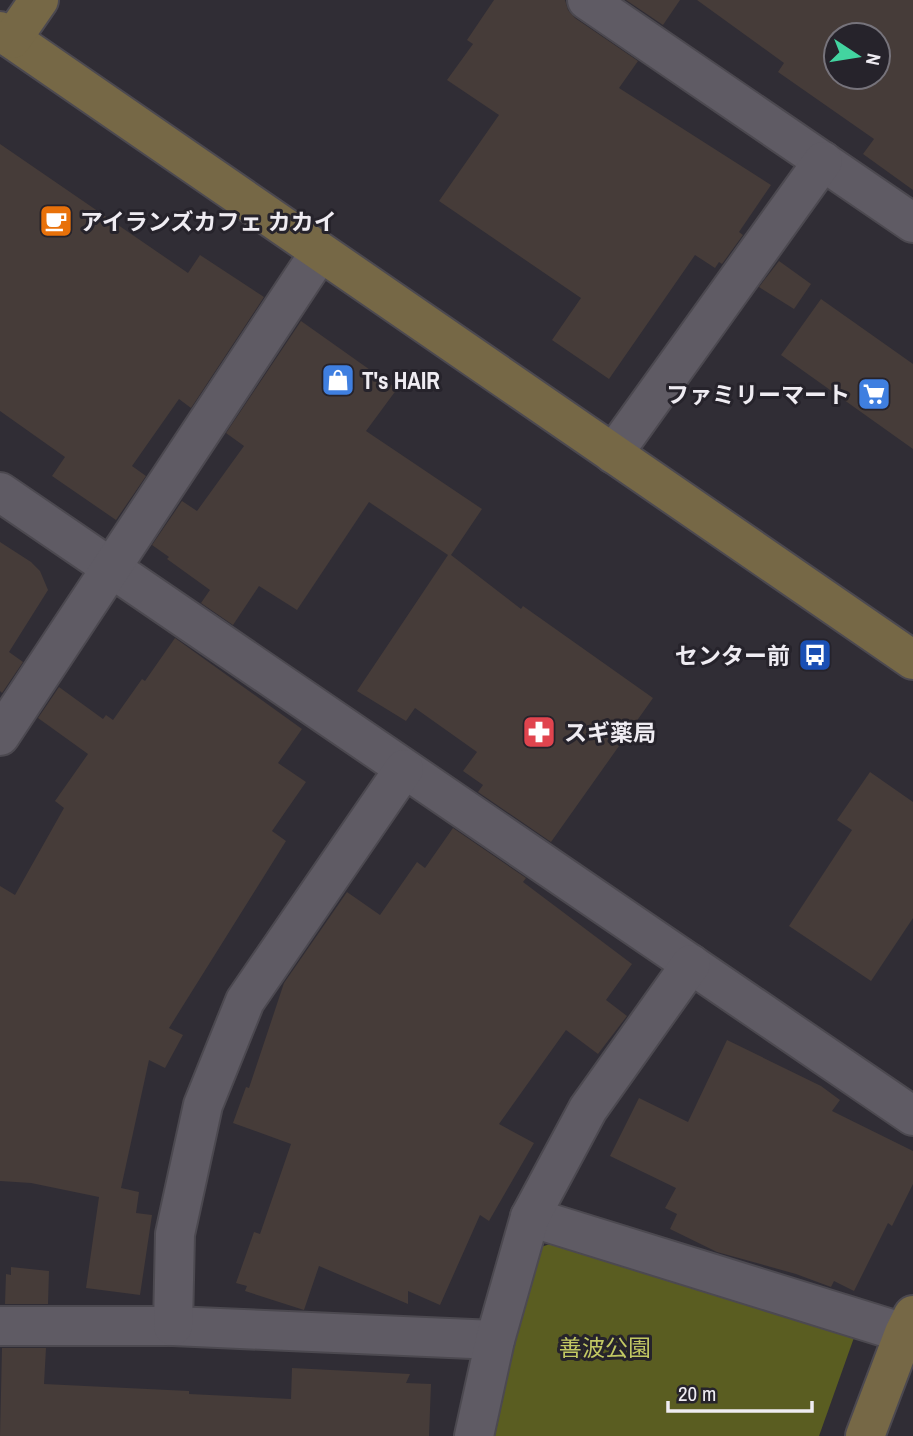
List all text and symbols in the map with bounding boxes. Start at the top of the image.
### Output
north arrow [822,21,892,91]
text: N [860,51,888,68]
cafe icon: アイランズカフェ カカイ [37,202,75,240]
place label: アイランズカフェ カカイ [80,206,337,237]
shop icon: T's HAIR [319,361,357,399]
place label: T's HAIR [362,365,440,396]
supermarket icon: ファミリーマート [855,375,893,413]
place label: ファミリーマート [666,379,850,410]
bus stop icon: センター前 [796,636,834,674]
place label: センター前 [675,640,790,671]
pharmacy icon: スギ薬局 [520,713,558,751]
place label: スギ薬局 [564,717,656,748]
park label: 善波公園 [559,1332,651,1363]
scale bar [668,1370,811,1414]
text: 20 m [678,1379,716,1408]

